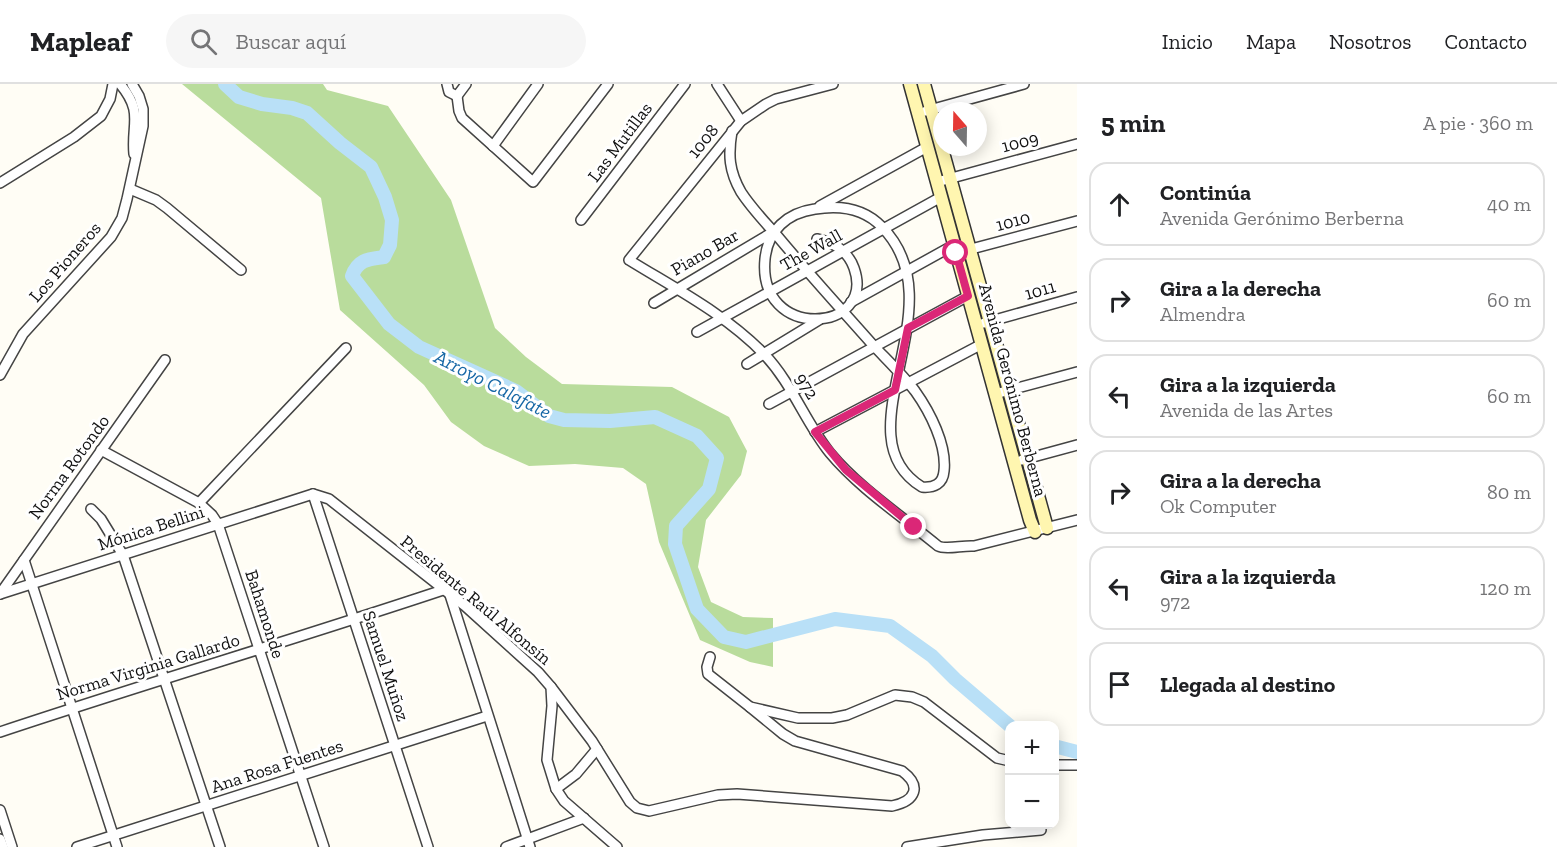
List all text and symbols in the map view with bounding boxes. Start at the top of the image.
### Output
search box [166,14,586,68]
text: Mapleaf [30,25,130,58]
icon: search [187,25,220,58]
text: Buscar aquí [235,28,346,55]
text: Inicio [1162,29,1213,54]
text: Mapa [1246,29,1296,54]
text: Nosotros [1329,29,1411,54]
text: Contacto [1444,29,1527,54]
street label: Las Mutillas [583,98,657,186]
north arrow [933,102,987,156]
text: 5 min [1101,107,1165,139]
text: A pie · 360 m [1423,111,1533,135]
street label: 1008 [683,120,723,162]
street label: 1009 [999,127,1041,157]
text: Continúa [1160,179,1251,206]
icon: ahead [1103,188,1136,221]
text: 40 m [1487,192,1531,216]
street label: 1010 [993,206,1033,236]
text: Avenida Gerónimo Berberna [1160,206,1404,230]
street label: Los Pioneros [24,217,106,307]
street label: Piano Bar [667,224,743,280]
street label: The Wall [776,224,846,276]
route start [942,239,968,265]
street label: 1011 [1022,275,1058,305]
text: Gira a la derecha [1160,275,1321,302]
street label: Avenida Gerónimo Berberna [974,281,1052,499]
icon: right [1103,284,1136,317]
text: 60 m [1487,288,1531,312]
text: Almendra [1160,302,1245,326]
water label: Arroyo Calafate [430,344,555,424]
street label: 972 [791,369,823,403]
text: Gira a la izquierda [1160,371,1336,398]
icon: left [1103,380,1136,413]
text: 60 m [1487,384,1531,408]
text: Avenida de las Artes [1160,398,1333,422]
street label: Norma Rotondo [24,411,114,523]
text: Gira a la derecha [1160,467,1321,494]
icon: right [1103,476,1136,509]
text: 80 m [1487,480,1531,504]
text: Ok Computer [1160,494,1277,518]
street label: Mónica Bellini [95,500,207,556]
route end [900,513,926,539]
street label: Presidente Raúl Alfonsín [396,530,556,670]
text: Gira a la izquierda [1160,563,1336,590]
street label: Bahamonde [240,567,290,661]
icon: left [1103,572,1136,605]
text: 120 m [1480,576,1531,600]
text: 972 [1160,590,1190,614]
street label: Samuel Muñoz [358,608,414,724]
street label: Norma Virginia Gallardo [54,629,242,705]
icon: arrive [1103,668,1136,701]
text: Llegada al destino [1160,671,1335,698]
map controls [1005,721,1059,829]
button: + [1005,721,1059,775]
street label: Ana Rosa Fuentes [208,734,346,798]
button: − [1005,775,1059,829]

